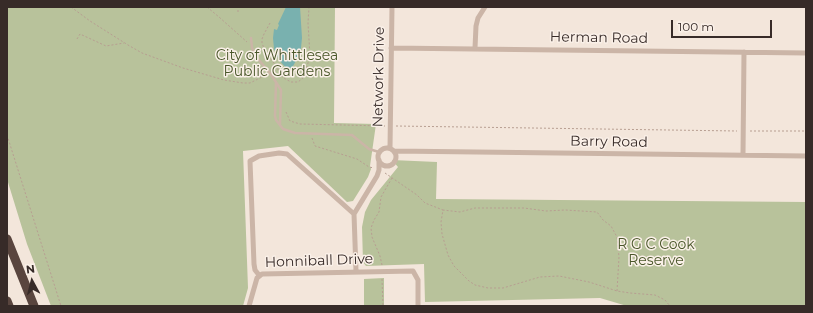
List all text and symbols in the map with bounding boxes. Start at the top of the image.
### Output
scale bar [673,12,774,38]
text: 100 m [678,19,714,34]
street label: Network Drive [370,27,388,127]
street label: Herman Road [550,29,648,47]
park label: City of Whittlesea Public Gardens [216,48,338,80]
street label: Barry Road [570,133,648,151]
park label: R G C Cook Reserve [617,237,695,270]
street label: Honniball Drive [265,251,373,271]
north arrow [12,261,52,301]
text: N [25,262,36,277]

